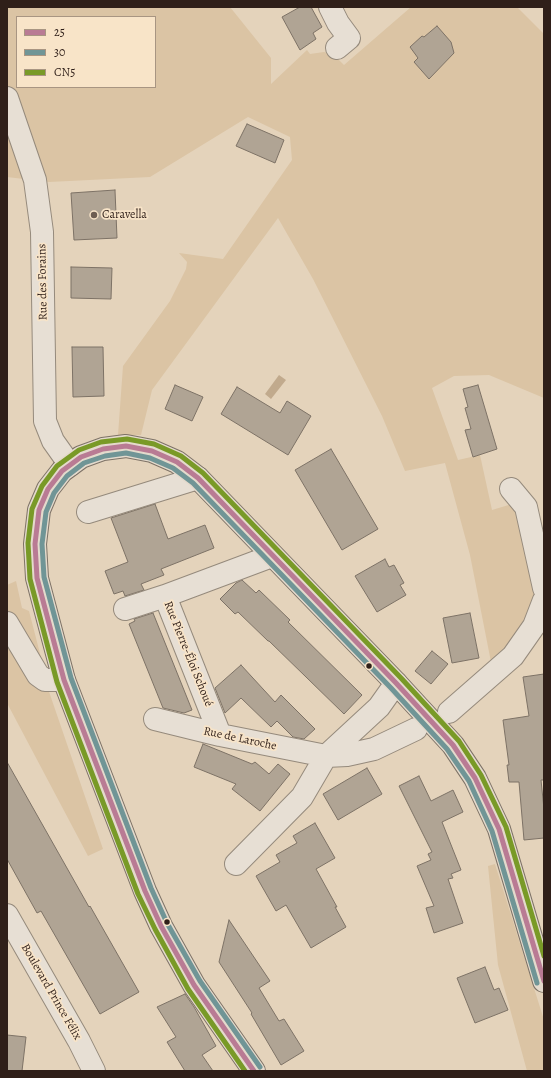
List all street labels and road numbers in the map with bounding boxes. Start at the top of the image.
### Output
street label: Rue des Forains [35,244,51,320]
street label: Rue Pierre-Éloi Schoué [160,599,216,709]
street label: Rue de Laroche [202,724,278,754]
street label: Boulevard Prince Félix [18,941,84,1043]

